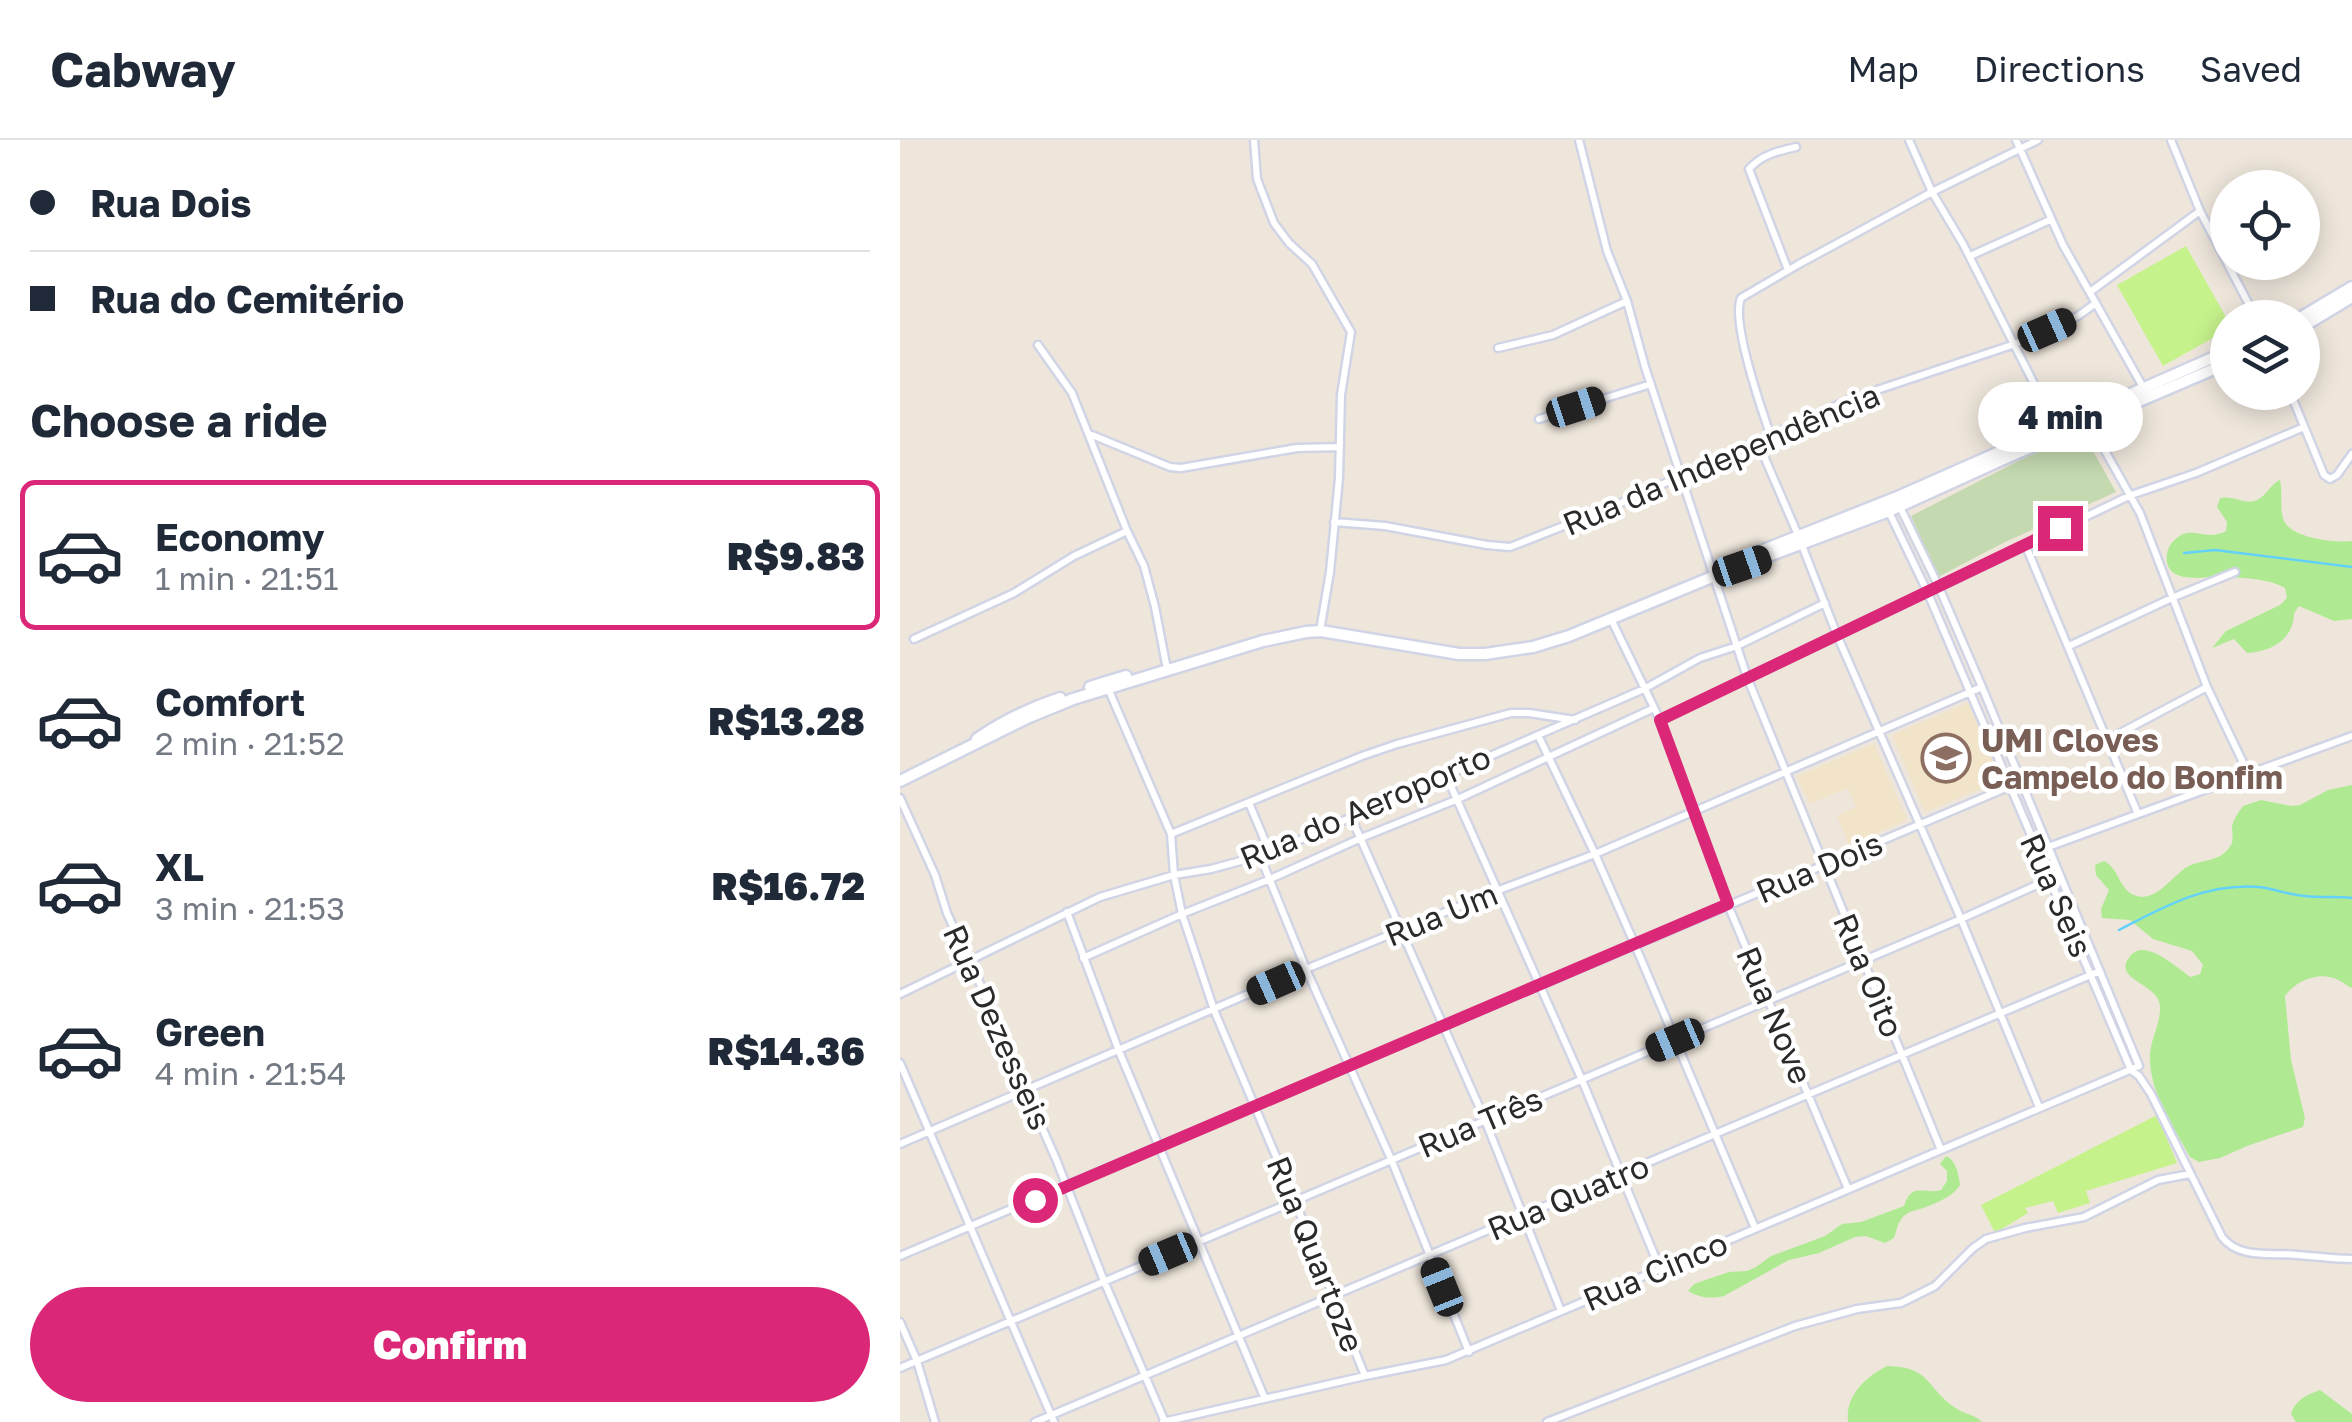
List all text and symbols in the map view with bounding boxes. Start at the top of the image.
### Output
text: Cabway [50,40,236,98]
text: Map [1847,48,1919,90]
text: Directions [1974,48,2145,90]
text: Saved [2200,48,2302,90]
map controls [2210,170,2320,410]
button: locate [2210,170,2320,280]
text: Rua Dois [90,180,252,225]
text: Rua do Cemitério [90,276,404,321]
button: layers [2210,300,2320,410]
car [2013,304,2081,356]
street label: Rua da Independência [1557,375,1885,543]
car [1543,383,1609,431]
callout: 4 min [1978,383,2142,453]
text: Choose a ride [30,393,328,447]
text: 4 min [2018,398,2103,436]
route end [2038,506,2083,551]
icon: car [35,510,125,600]
text: Economy [155,514,324,559]
text: R$9.83 [727,533,865,578]
car [1709,542,1775,590]
text: 1 min · 21:51 [155,559,338,597]
icon: car [35,675,125,765]
text: Comfort [155,679,305,724]
text: R$13.28 [708,698,865,743]
place label: UMI Cloves Campelo do Bonfim [1981,721,2283,796]
text: 2 min · 21:52 [155,724,345,762]
school or university icon: UMI Cloves Campelo do Bonfim [1920,732,1972,784]
street label: Rua do Aeroporto [1234,737,1496,877]
street label: Rua Dois [1750,823,1888,911]
street label: Rua Seis [2013,827,2101,963]
icon: car [35,840,125,930]
text: XL [155,844,204,889]
text: R$16.72 [711,863,865,908]
street label: Rua Um [1379,874,1503,954]
text: 3 min · 21:53 [155,889,345,927]
street label: Rua Oito [1826,907,1912,1043]
street label: Rua Dezesseis [936,919,1060,1135]
street label: Rua Nove [1729,941,1821,1089]
car [1242,957,1310,1009]
icon: car [35,1005,125,1095]
text: Green [155,1009,265,1054]
car [1642,1014,1708,1066]
text: R$14.36 [708,1028,865,1073]
text: 4 min · 21:54 [155,1054,346,1092]
street label: Rua Três [1412,1079,1548,1165]
street label: Rua Quatro [1482,1146,1654,1248]
street label: Rua Quartoze [1259,1151,1373,1357]
route start [1013,1178,1058,1223]
street label: Rua Cinco [1577,1224,1733,1318]
car [1135,1228,1201,1280]
car [1417,1254,1467,1320]
button: Confirm [30,1287,870,1402]

